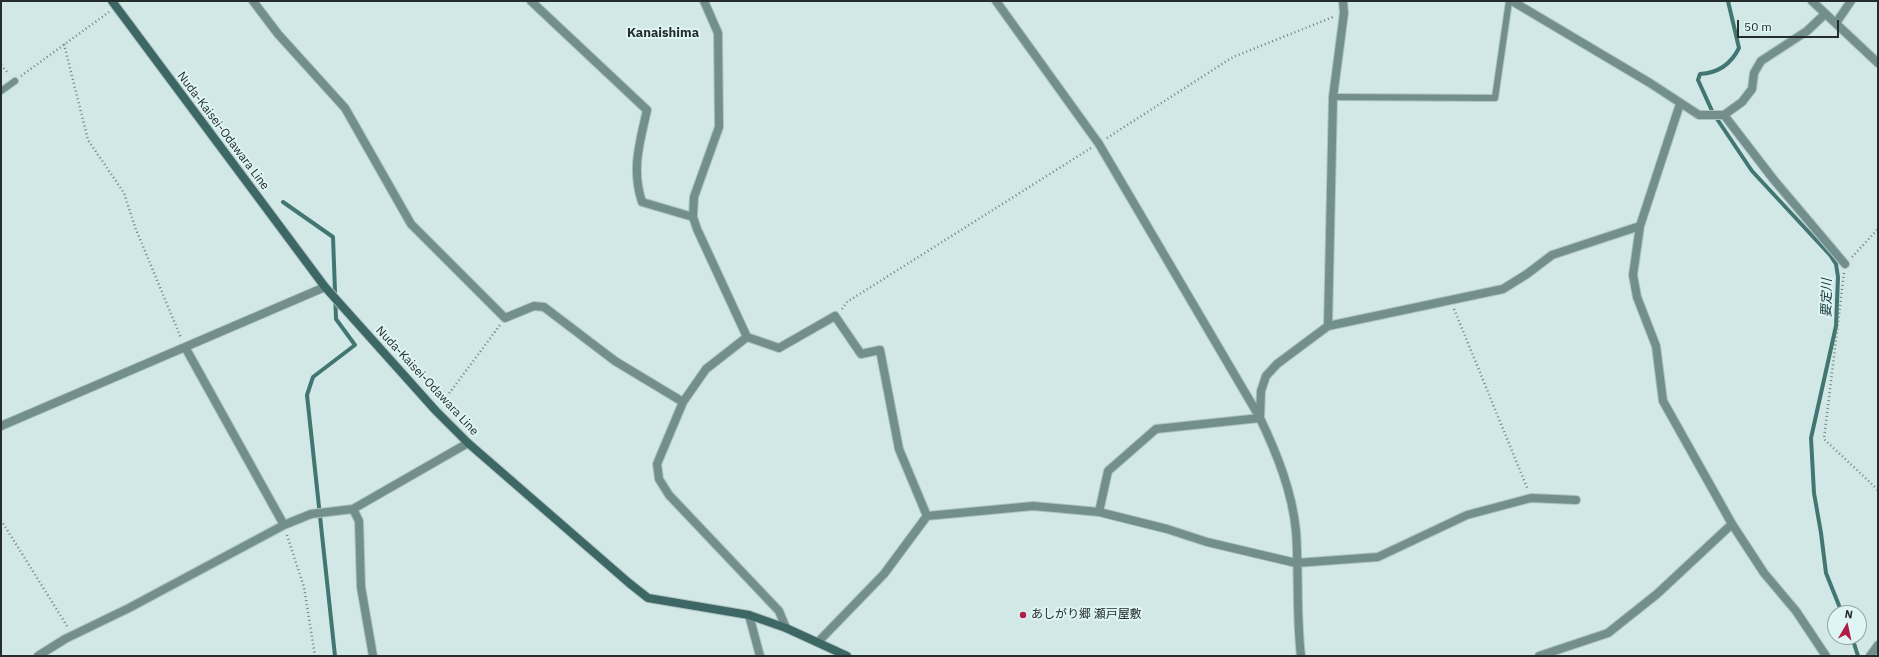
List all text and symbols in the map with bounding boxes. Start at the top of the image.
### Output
scale bar [1739,12,1841,38]
text: 50 m [1744,19,1772,34]
district label: Kanaishima [627,25,699,41]
street label: Nuda-Kaisei-Odawara Line [174,69,272,193]
water label: 要定川 [1819,278,1835,318]
street label: Nuda-Kaisei-Odawara Line [373,323,481,439]
north arrow [1827,605,1867,645]
text: N [1844,607,1854,622]
place label: あしがり郷 瀬戸屋敷 [1031,608,1142,622]
marker: あしがり郷 瀬戸屋敷 [1018,610,1028,620]

